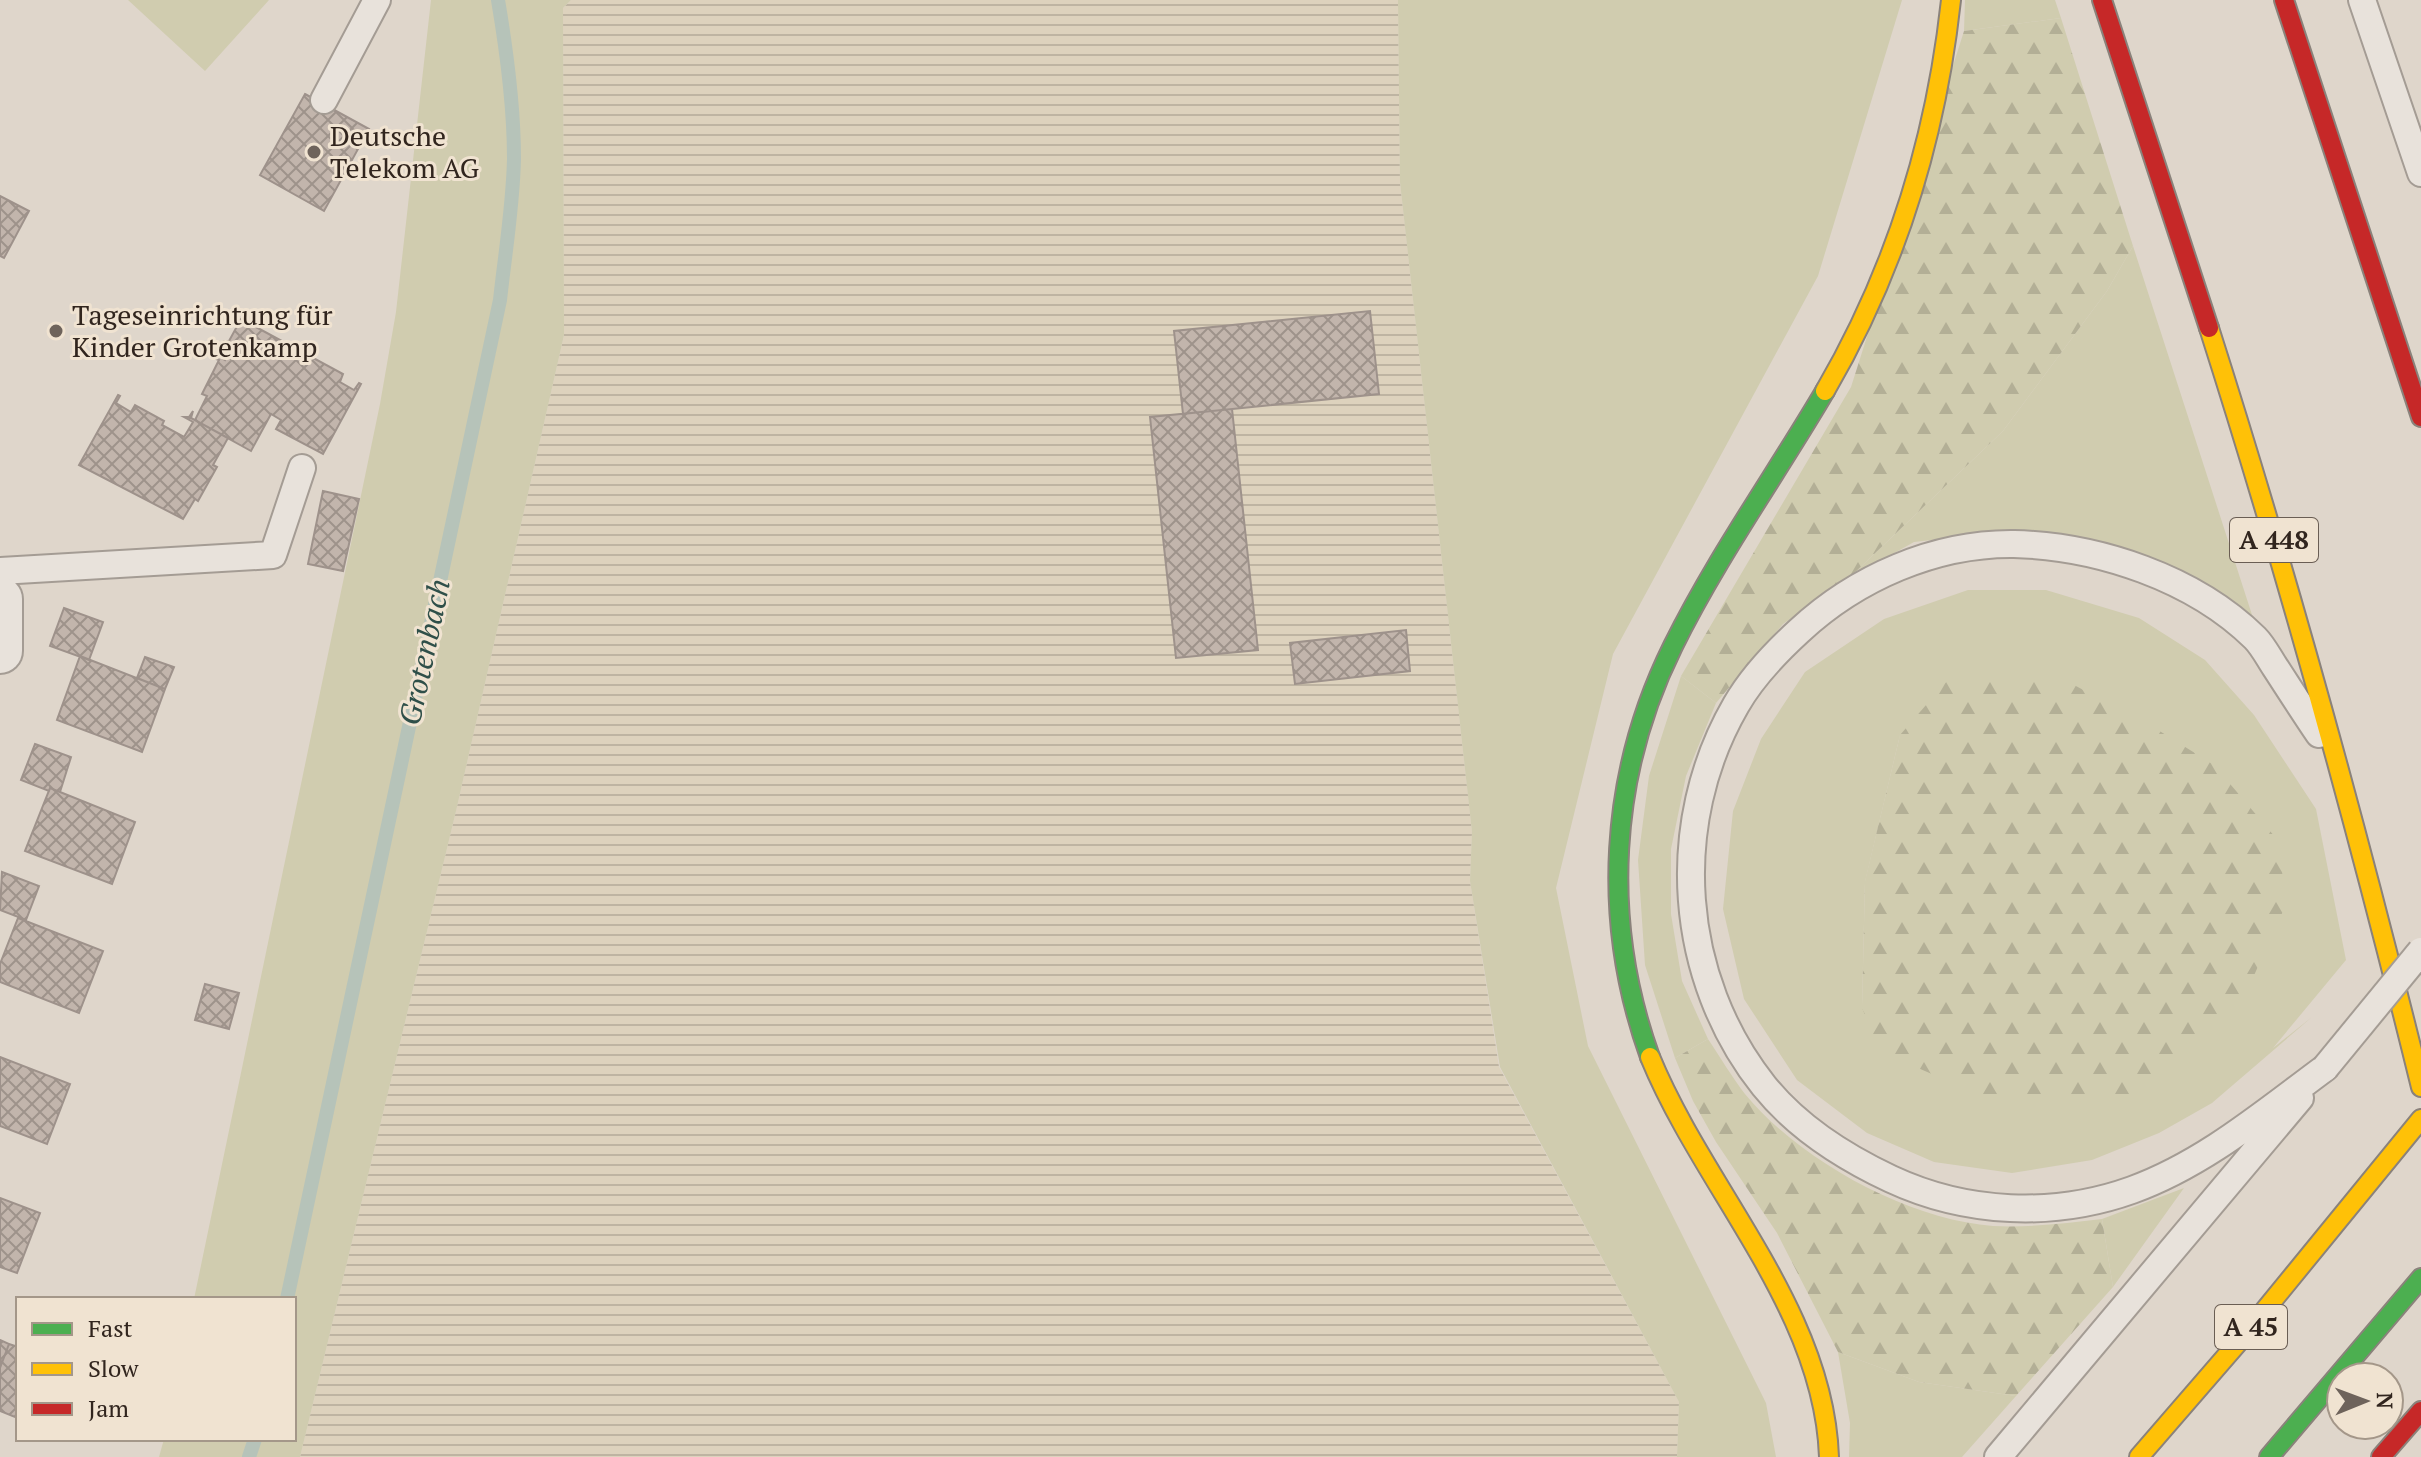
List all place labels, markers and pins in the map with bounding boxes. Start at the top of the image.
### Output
place label: Deutsche Telekom AG [330,117,479,186]
marker: Deutsche Telekom AG [305,143,323,161]
place label: Tageseinrichtung für Kinder Grotenkamp [72,296,333,365]
marker: Tageseinrichtung für Kinder Grotenkamp [47,322,65,340]

